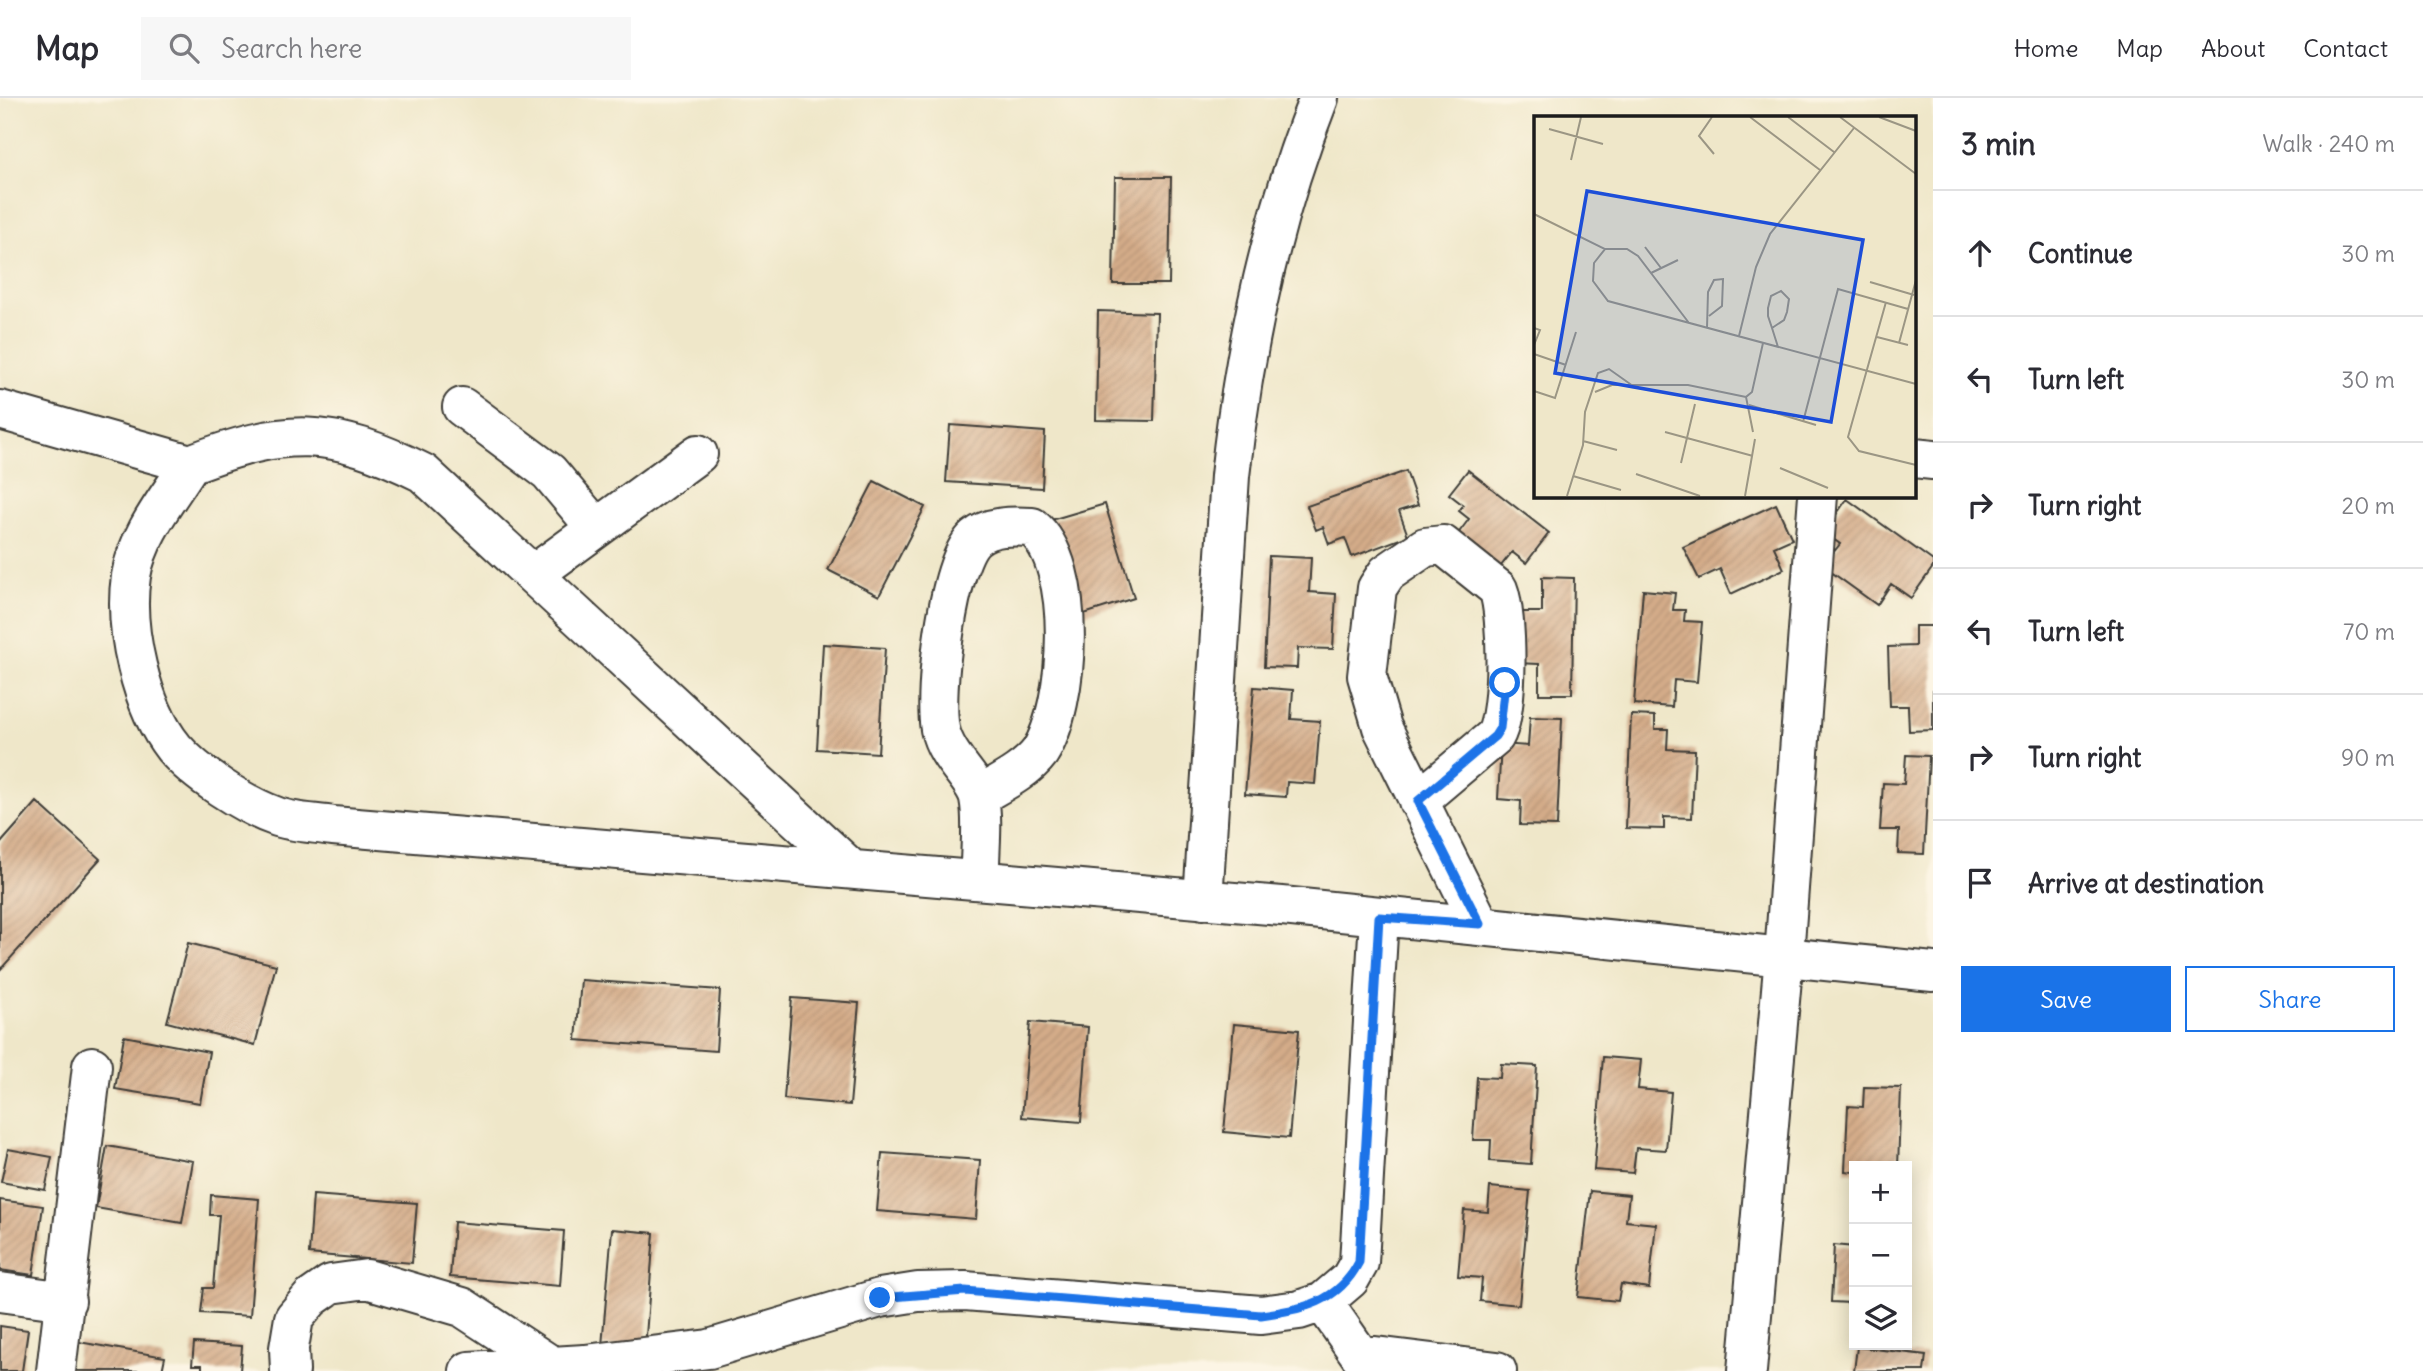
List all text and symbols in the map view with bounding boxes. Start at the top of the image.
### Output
search box [141,17,631,80]
text: Map [35,27,99,69]
icon: search [165,29,203,67]
text: Search here [221,32,362,65]
text: Home [2014,33,2078,63]
text: Map [2116,33,2163,63]
text: About [2201,33,2265,63]
text: Contact [2303,33,2388,63]
inset map [1534,116,1916,497]
text: 3 min [1961,125,2036,163]
text: Walk · 240 m [2262,129,2395,158]
icon: ahead [1961,234,1999,272]
text: Continue [2028,237,2133,270]
text: 30 m [2341,239,2395,268]
icon: left [1961,360,1999,398]
text: Turn left [2028,363,2124,396]
text: 30 m [2341,365,2395,394]
icon: right [1961,486,1999,524]
text: Turn right [2028,489,2141,522]
text: 20 m [2342,491,2395,520]
icon: left [1961,612,1999,650]
text: Turn left [2028,615,2124,648]
text: 70 m [2343,617,2395,646]
route start [1489,667,1520,698]
icon: right [1961,738,1999,776]
text: Turn right [2028,741,2141,774]
text: 90 m [2341,743,2395,772]
icon: arrive [1961,864,1999,902]
text: Arrive at destination [2028,867,2264,900]
button: Save [1961,966,2171,1032]
button: Share [2185,966,2395,1032]
map controls [1849,1161,1912,1350]
button: + [1849,1161,1912,1224]
button: − [1849,1224,1912,1287]
route end [864,1282,895,1313]
button: layers [1849,1287,1912,1350]

